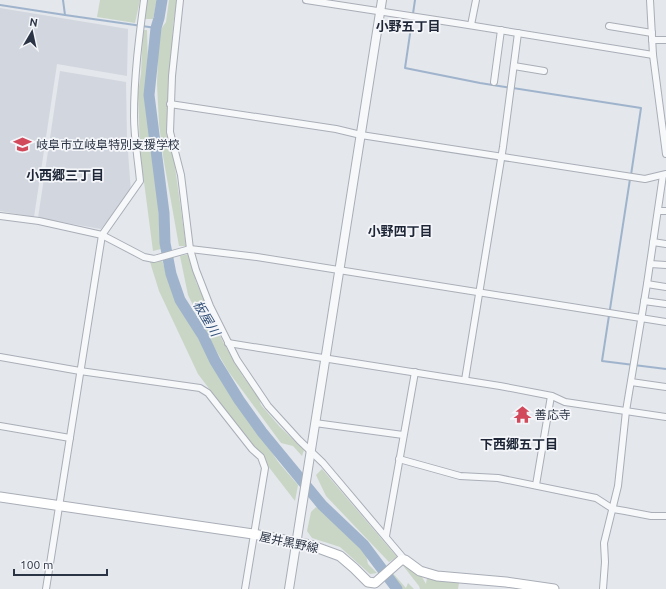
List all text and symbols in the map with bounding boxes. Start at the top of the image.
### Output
north arrow [12,12,52,52]
text: N [29,16,39,29]
district label: 小野五丁目 [375,19,441,33]
school or university icon: 岐阜市立岐阜特別支援学校 [13,134,33,154]
place label: 岐阜市立岐阜特別支援学校 [36,138,180,151]
district label: 小西郷三丁目 [26,168,104,182]
district label: 小野四丁目 [367,224,433,238]
water label: 板屋川 [191,298,224,340]
temple icon: 善応寺 [512,404,532,424]
place label: 善応寺 [535,408,571,421]
district label: 下西郷五丁目 [480,437,558,451]
street label: 屋井黒野線 [258,529,320,555]
scale bar [14,551,107,577]
text: 100 m [20,558,53,571]

